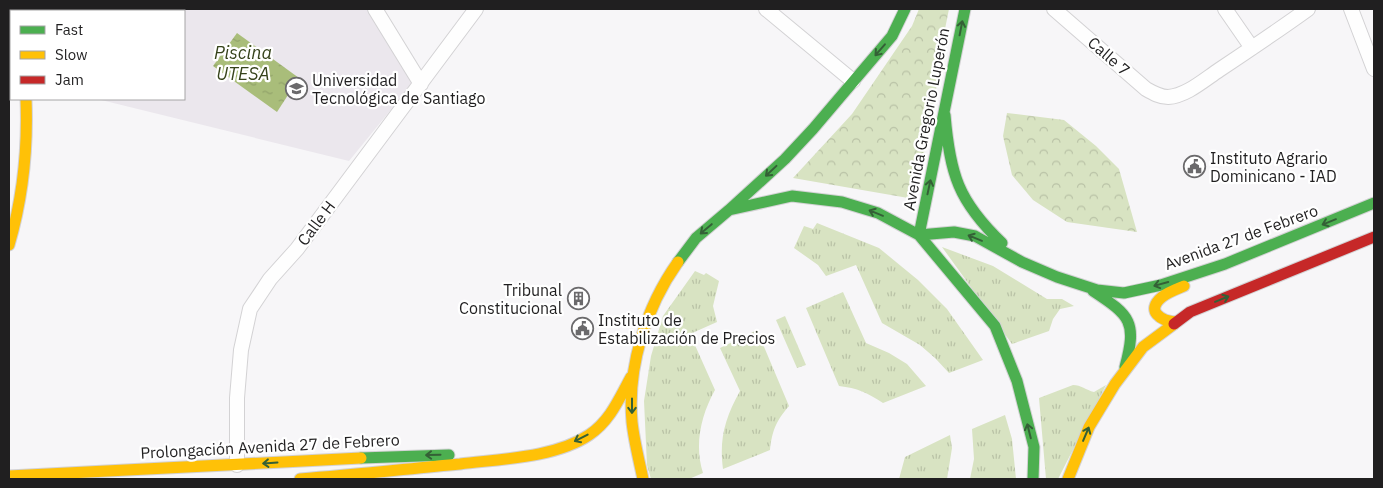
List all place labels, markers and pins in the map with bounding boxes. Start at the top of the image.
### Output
place label: Universidad Tecnológica de Santiago [312,70,485,108]
school or university icon: Universidad Tecnológica de Santiago [284,77,308,101]
place label: Instituto Agrario Dominicano - IAD [1210,148,1337,186]
public building icon: Instituto Agrario Dominicano - IAD [1182,155,1206,179]
place label: Tribunal Constitucional [459,280,562,318]
building icon: Tribunal Constitucional [566,287,590,311]
place label: Instituto de Estabilización de Precios [598,310,775,348]
public building icon: Instituto de Estabilización de Precios [570,317,594,341]

